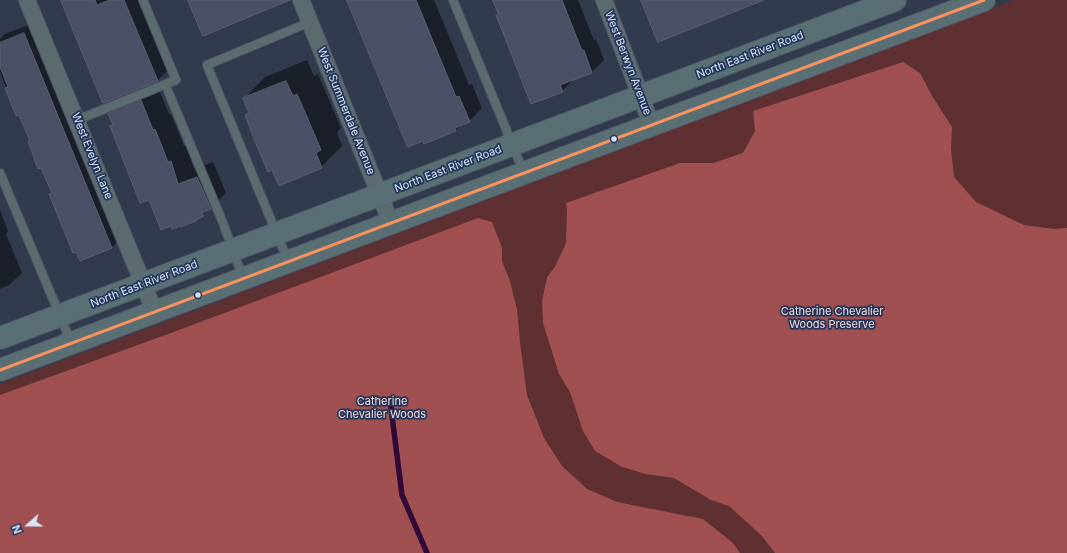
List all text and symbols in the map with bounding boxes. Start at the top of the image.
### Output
street label: West Berwyn Avenue [602,9,654,117]
street label: North East River Road [695,28,805,82]
street label: West Summerdale Avenue [314,45,378,177]
street label: West Evelyn Lane [69,111,115,201]
unlabelled marker [609,134,619,144]
street label: North East River Road [393,142,503,196]
street label: North East River Road [89,257,199,311]
unlabelled marker [193,290,203,300]
park label: Catherine Chevalier Woods Preserve [781,305,883,331]
park label: Catherine Chevalier Woods [338,395,426,421]
north arrow [8,505,48,545]
text: N [9,523,25,536]

